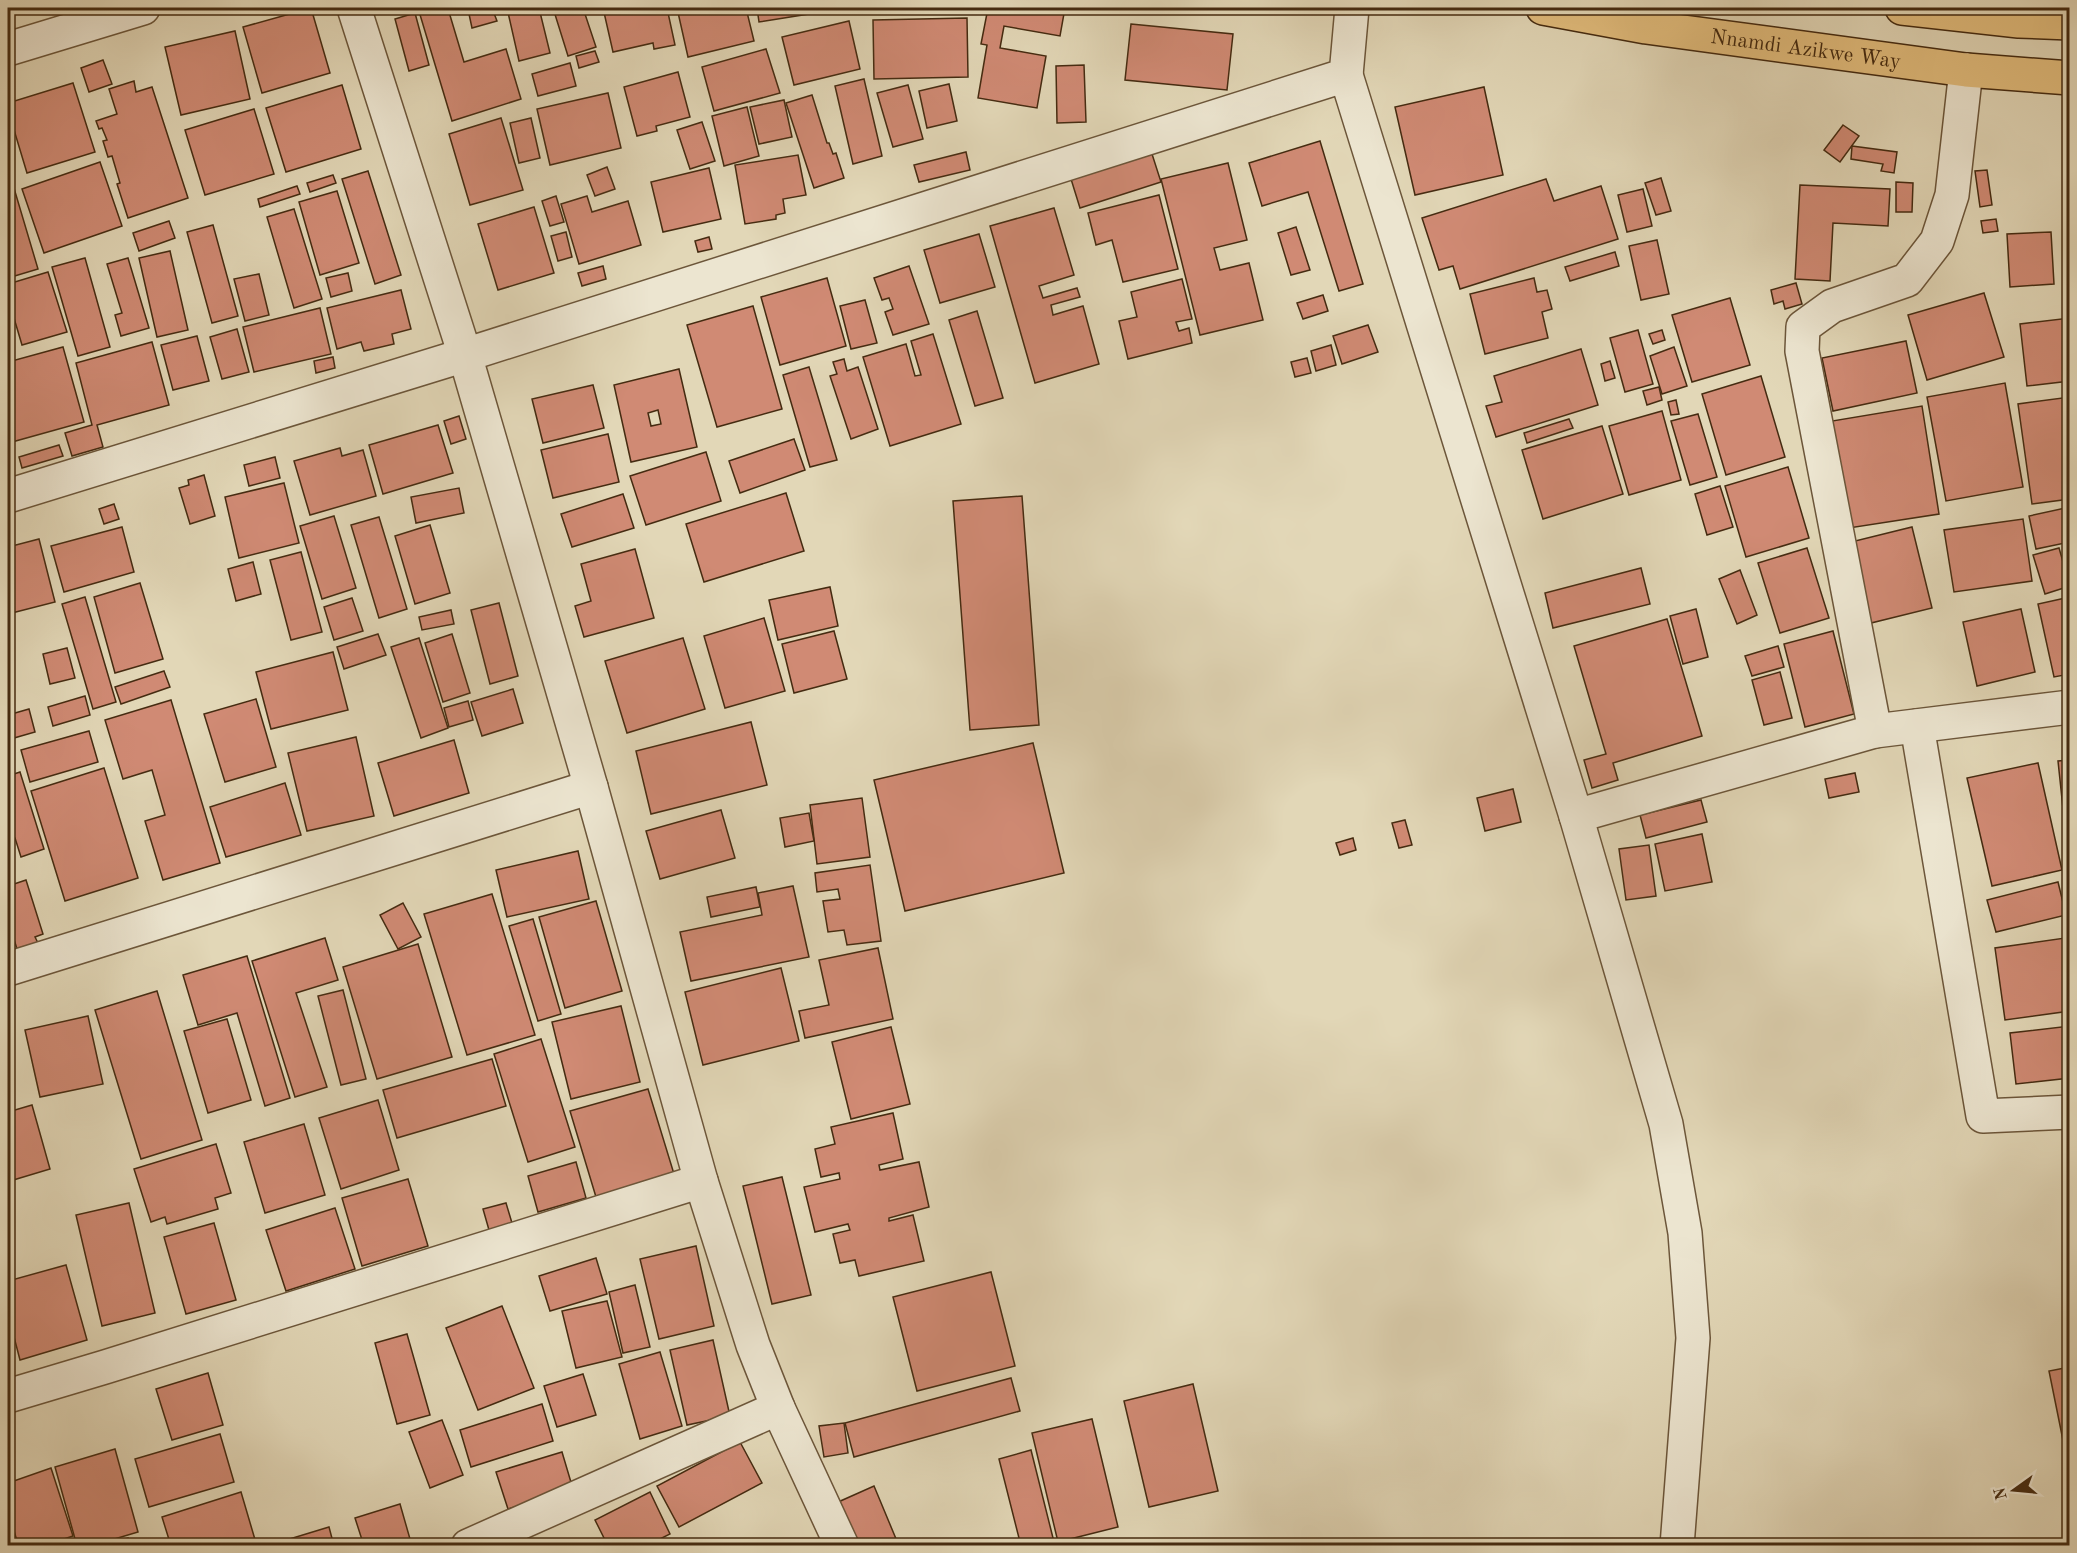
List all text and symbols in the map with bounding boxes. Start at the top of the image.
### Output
street label: Nnamdi Azikwe Way [1709,27,1902,73]
north arrow [1984,1460,2044,1520]
text: N [1992,1485,2011,1501]

